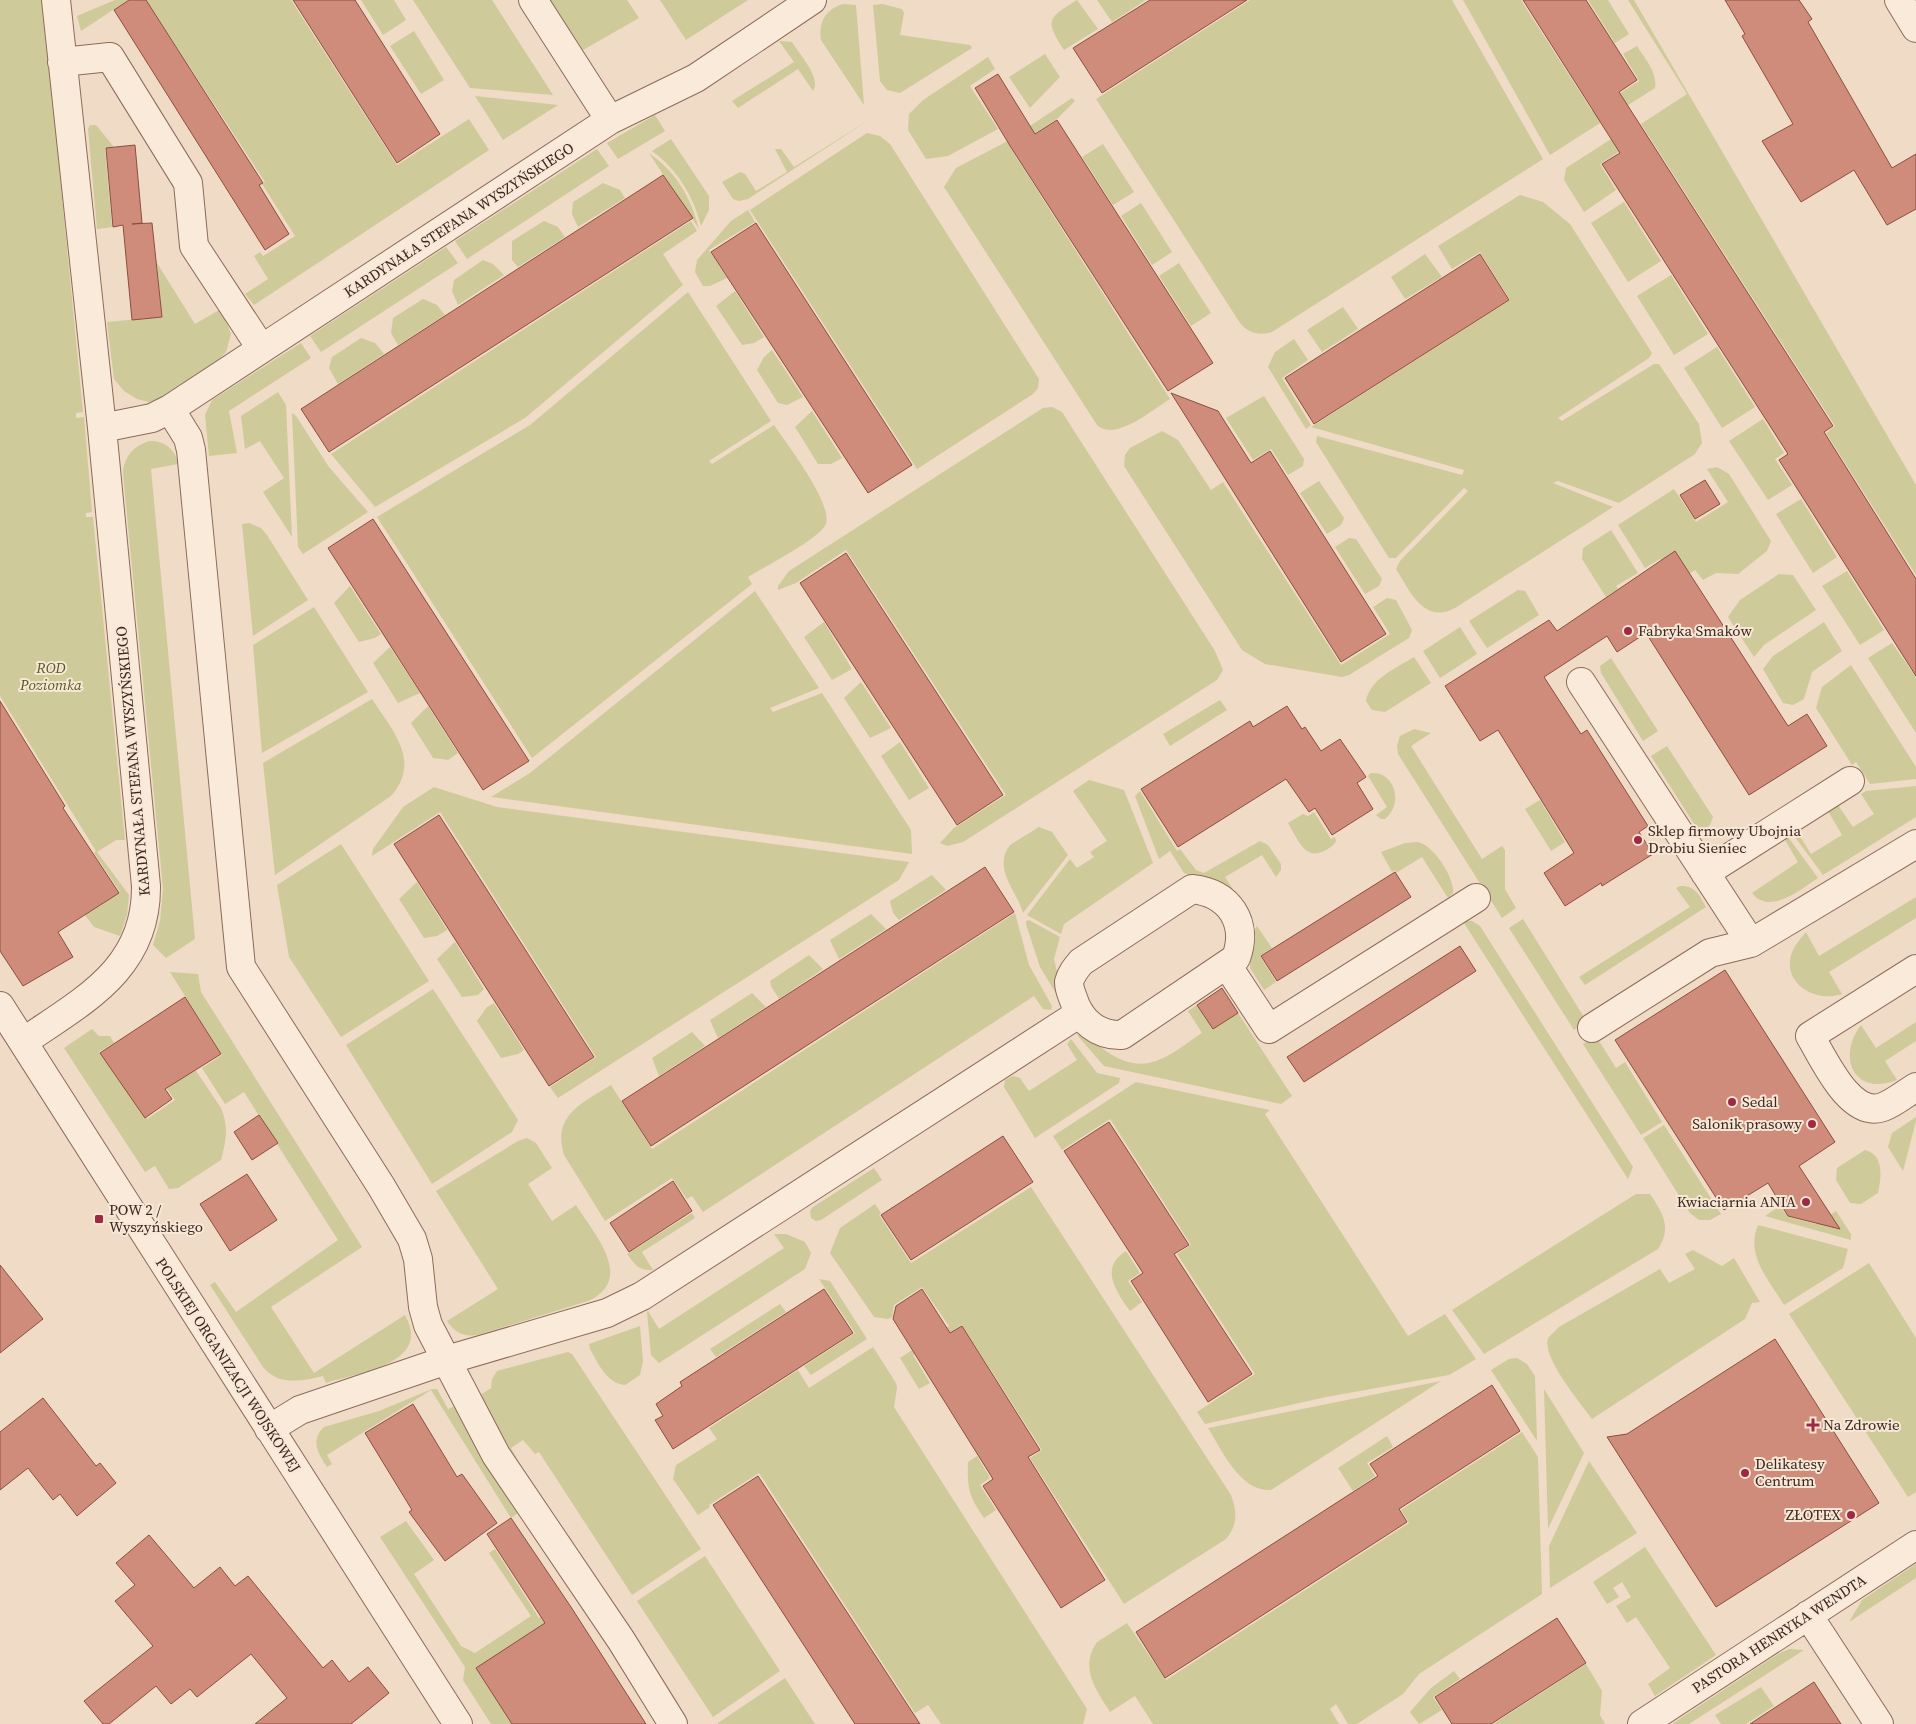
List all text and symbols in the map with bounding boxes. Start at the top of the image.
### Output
street label: KARDYNAŁA STEFANA WYSZYŃSKIEGO [339,137,578,302]
place label: Fabryka Smaków [1638,620,1753,641]
street label: KARDYNAŁA STEFANA WYSZYŃSKIEGO [110,625,155,897]
marker: Fabryka Smaków [1622,625,1634,637]
park label: ROD Poziomka [19,657,82,695]
place label: Sklep firmowy Ubojnia Drobiu Sieniec [1648,820,1801,858]
marker: Sklep firmowy Ubojnia Drobiu Sieniec [1632,834,1644,846]
place label: Sedal [1742,1091,1778,1112]
marker: Sedal [1726,1096,1738,1108]
place label: Salonik prasowy [1692,1113,1802,1134]
marker: Salonik prasowy [1806,1118,1818,1130]
place label: Kwiaciarnia ANIA [1677,1191,1796,1212]
marker: Kwiaciarnia ANIA [1800,1196,1812,1208]
place label: POW 2 / Wyszyńskiego [109,1199,203,1237]
marker: POW 2 / Wyszyńskiego [93,1213,105,1225]
street label: POLSKIEJ ORGANIZACJI WOJSKOWEJ [151,1253,306,1477]
place label: Na Zdrowie [1823,1414,1900,1435]
marker: Na Zdrowie [1807,1419,1819,1431]
place label: Delikatesy Centrum [1755,1453,1825,1491]
marker: Delikatesy Centrum [1739,1467,1751,1479]
place label: ZŁOTEX [1786,1504,1841,1525]
marker: ZŁOTEX [1845,1509,1857,1521]
street label: PASTORA HENRYKA WENDTA [1687,1569,1870,1698]

